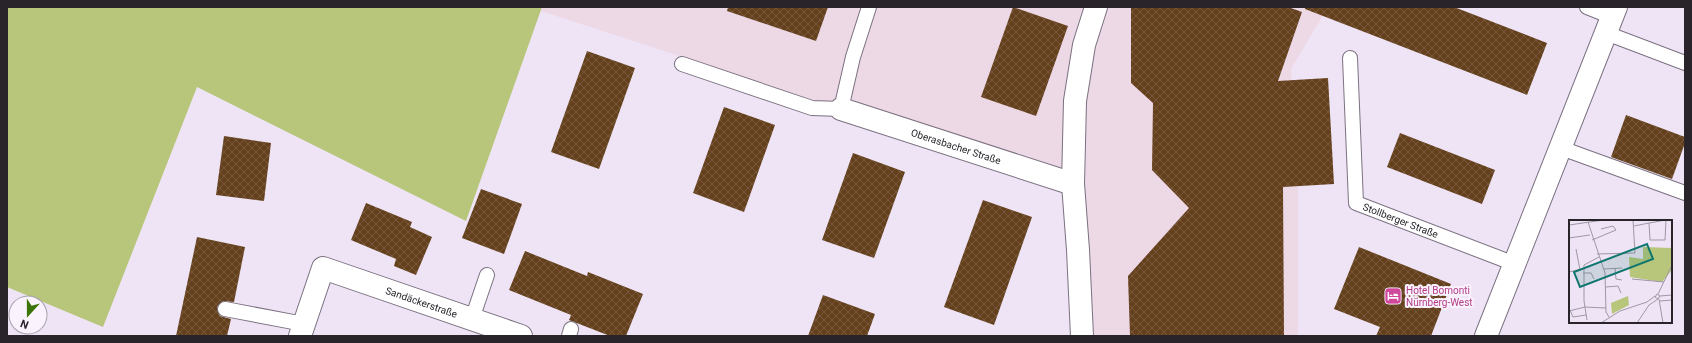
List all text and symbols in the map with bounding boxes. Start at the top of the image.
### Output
street label: Oberasbacher Straße [910,127,1002,166]
street label: Stollberger Straße [1361,201,1440,240]
inset map [1569,220,1672,323]
street label: Sandäckerstraße [384,284,459,319]
place label: Hotel Bomonti Nürnberg-West [1406,285,1473,308]
hotel icon: Hotel Bomonti Nürnberg-West [1383,286,1403,306]
north arrow [8,295,48,335]
text: N [18,316,31,331]

